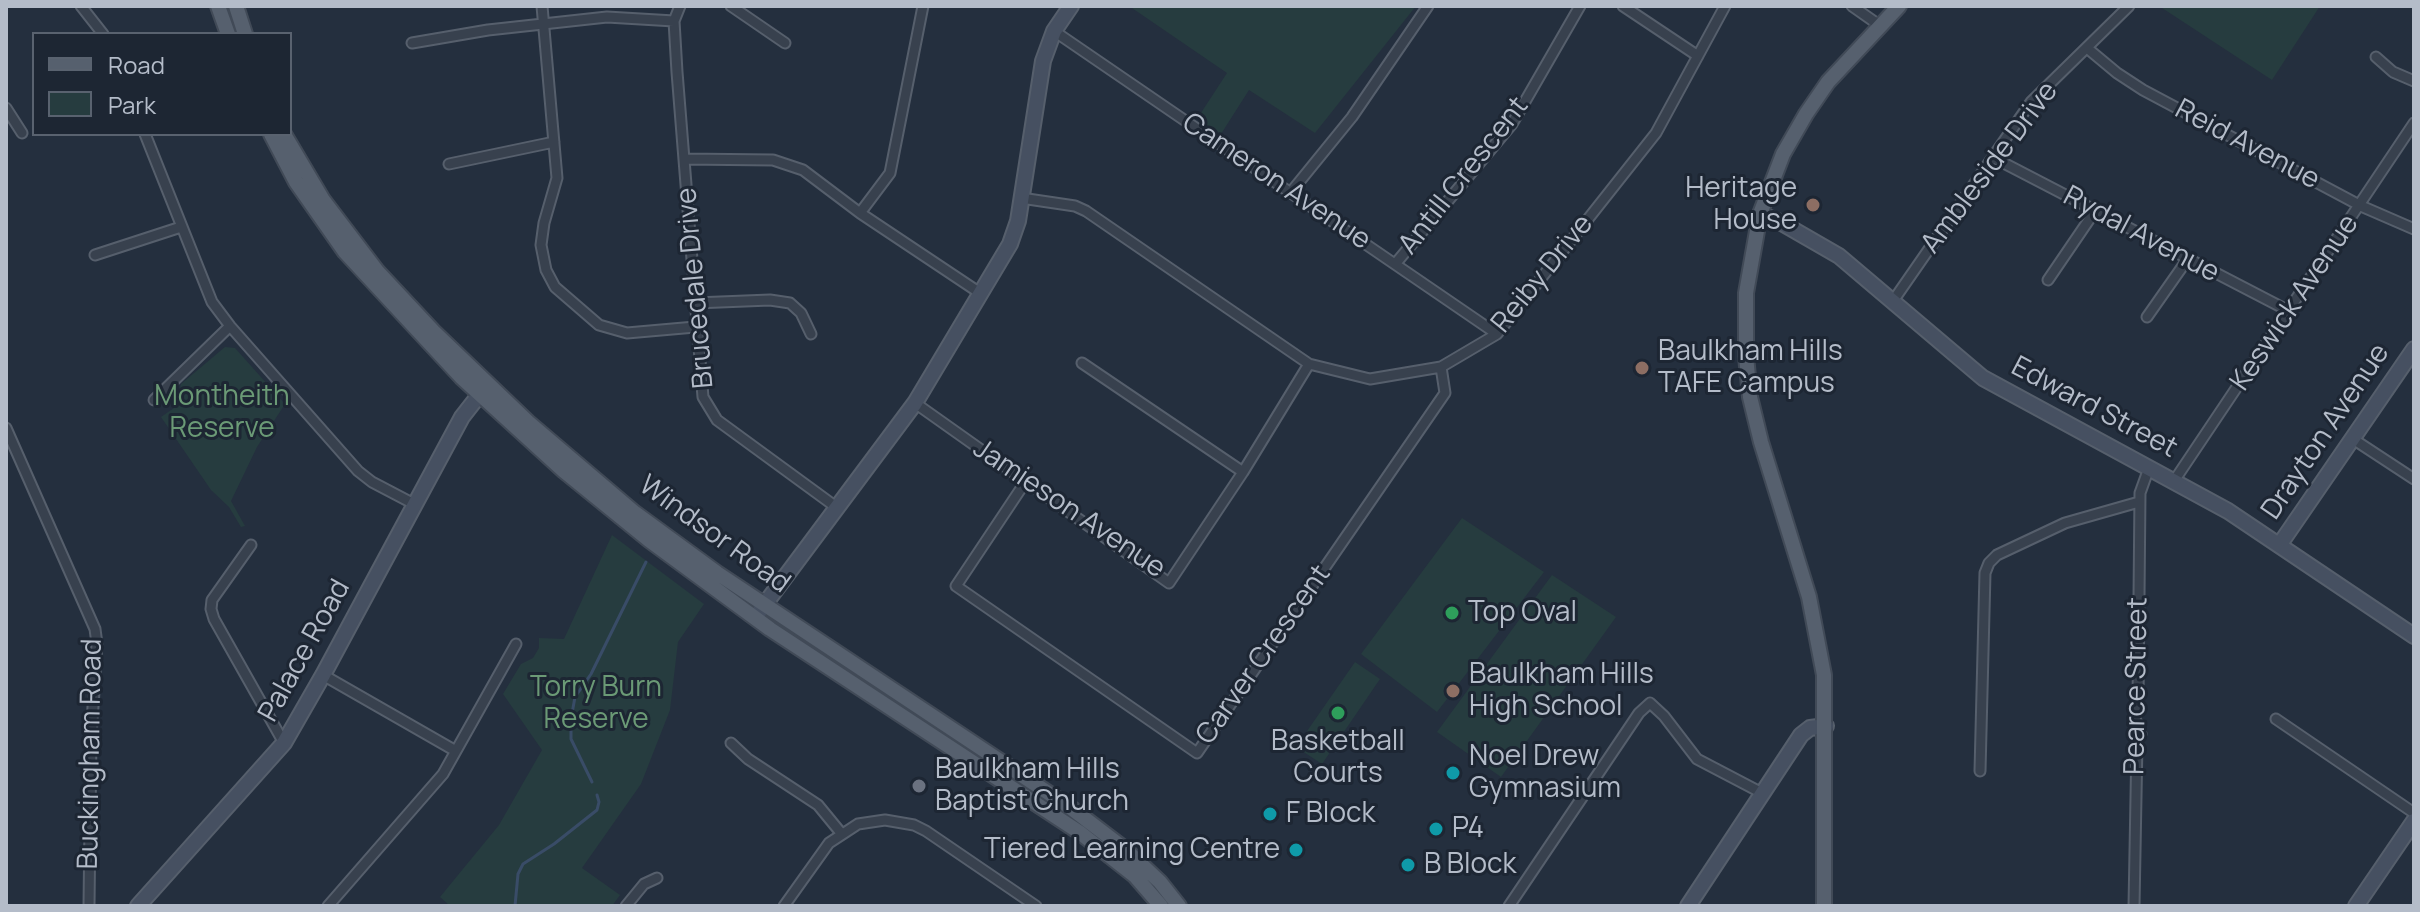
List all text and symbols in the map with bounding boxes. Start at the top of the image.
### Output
legend [32,32,292,136]
text: Road [108,48,165,81]
street label: Ambleside Drive [1915,76,2065,260]
text: Park [108,88,156,121]
street label: Antill Crescent [1392,91,1536,261]
street label: Reid Avenue [2169,93,2325,197]
street label: Cameron Avenue [1175,107,1377,257]
place label: Heritage House [1685,172,1797,238]
street label: Rydal Avenue [2057,180,2225,290]
street label: Brucedale Drive [670,186,722,390]
marker: Heritage House [1804,196,1822,214]
street label: Reiby Drive [1485,208,1601,340]
street label: Keswick Avenue [2224,209,2366,397]
place label: Baulkham Hills TAFE Campus [1658,335,1843,401]
street label: Drayton Avenue [2255,338,2397,526]
street label: Edward Street [2005,350,2183,466]
marker: Baulkham Hills TAFE Campus [1633,359,1651,377]
park label: Montheith Reserve [154,380,290,446]
street label: Jamieson Avenue [967,432,1171,586]
street label: Windsor Road [632,469,796,601]
street label: Carver Crescent [1190,559,1338,751]
street label: Palace Road [252,574,358,728]
place label: Top Oval [1468,596,1577,630]
street label: Pearce Street [2119,597,2155,775]
marker: Top Oval [1443,604,1461,622]
street label: Buckingham Road [72,638,110,870]
place label: Baulkham Hills High School [1469,658,1654,724]
park label: Torry Burn Reserve [530,671,662,737]
marker: Baulkham Hills High School [1444,682,1462,700]
marker: Basketball Courts [1329,704,1347,722]
place label: Basketball Courts [1271,725,1405,791]
place label: Noel Drew Gymnasium [1469,740,1621,806]
place label: Baulkham Hills Baptist Church [935,753,1129,819]
marker: Noel Drew Gymnasium [1444,764,1462,782]
marker: Baulkham Hills Baptist Church [910,777,928,795]
place label: F Block [1286,797,1375,831]
marker: F Block [1261,805,1279,823]
place label: P4 [1452,812,1484,846]
marker: P4 [1427,820,1445,838]
place label: Tiered Learning Centre [984,833,1280,867]
marker: Tiered Learning Centre [1287,841,1305,859]
place label: B Block [1424,848,1516,882]
marker: B Block [1399,856,1417,874]

